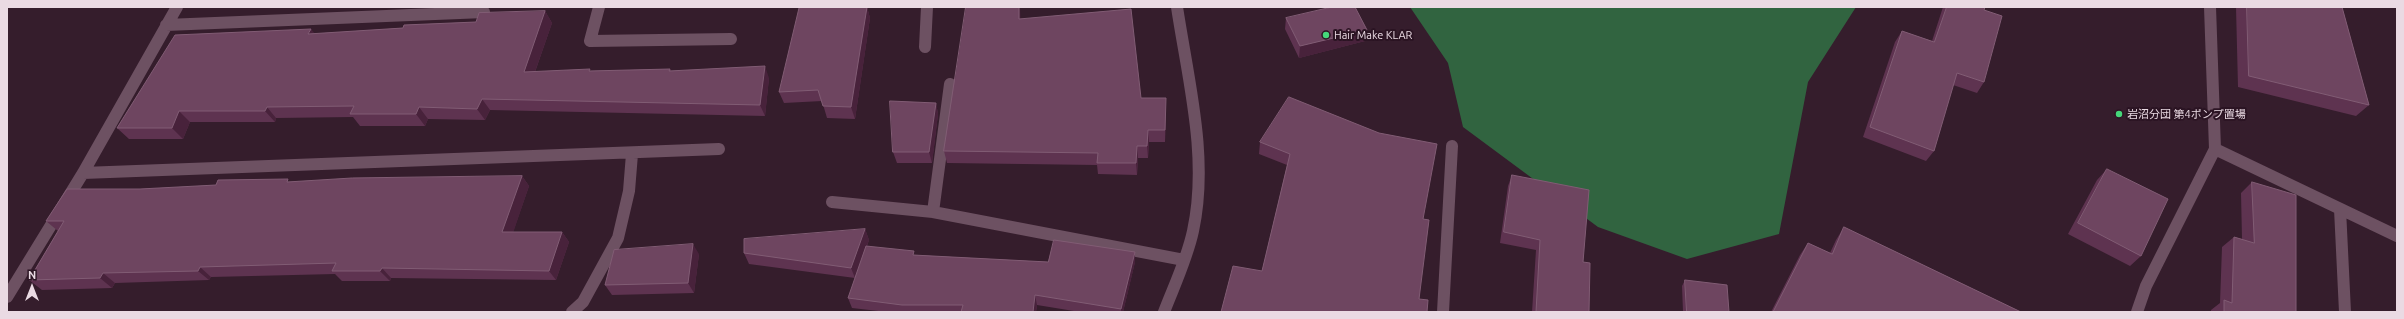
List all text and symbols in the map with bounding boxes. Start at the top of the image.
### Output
place label: Hair Make KLAR [1334,28,1412,42]
marker: Hair Make KLAR [1321,30,1331,40]
place label: 岩沼分団 第4ポンプ置場 [2127,107,2246,121]
marker: 岩沼分団 第4ポンプ置場 [2114,109,2124,119]
north arrow [12,267,52,307]
text: N [28,269,36,281]

